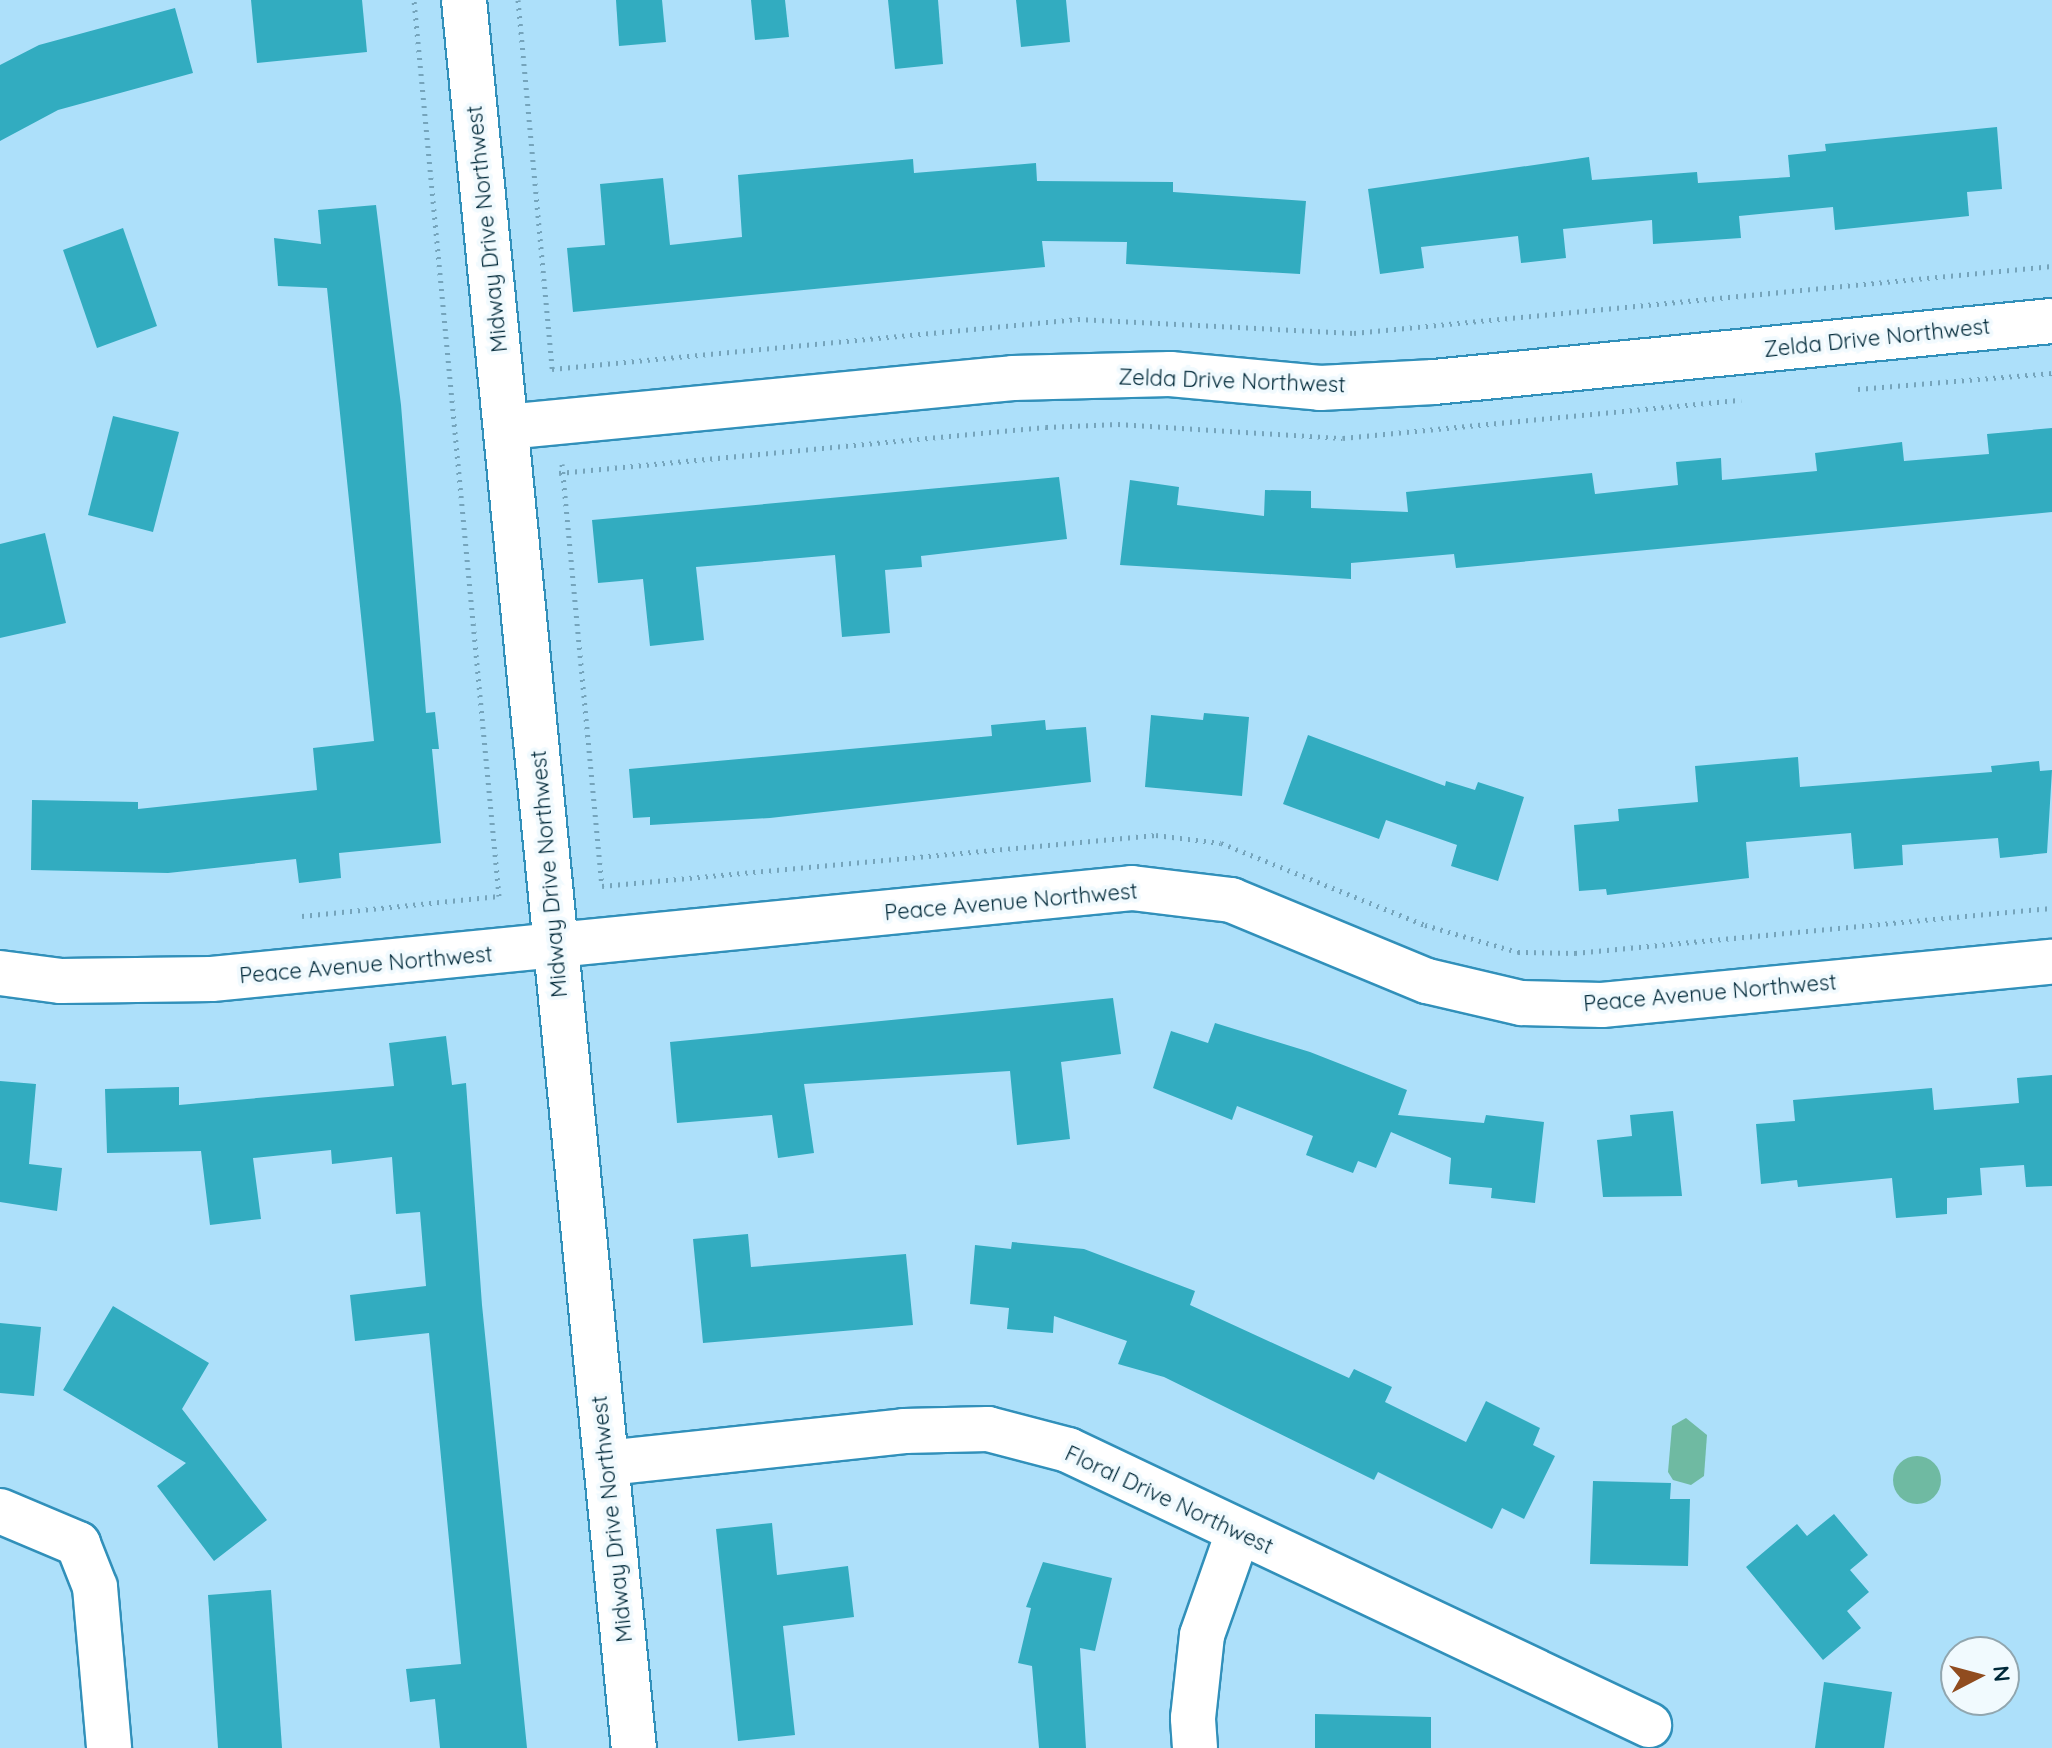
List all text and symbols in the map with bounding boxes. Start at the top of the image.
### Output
street label: Midway Drive Northwest [461,104,513,354]
street label: Zelda Drive Northwest [1763,313,1991,363]
street label: Zelda Drive Northwest [1118,364,1346,398]
street label: Midway Drive Northwest [525,749,573,999]
street label: Peace Avenue Northwest [883,878,1139,926]
street label: Peace Avenue Northwest [238,941,494,989]
street label: Peace Avenue Northwest [1582,969,1838,1017]
street label: Midway Drive Northwest [586,1394,638,1644]
street label: Floral Drive Northwest [1061,1440,1277,1560]
north arrow [1940,1636,2020,1716]
text: N [1987,1664,2017,1683]

